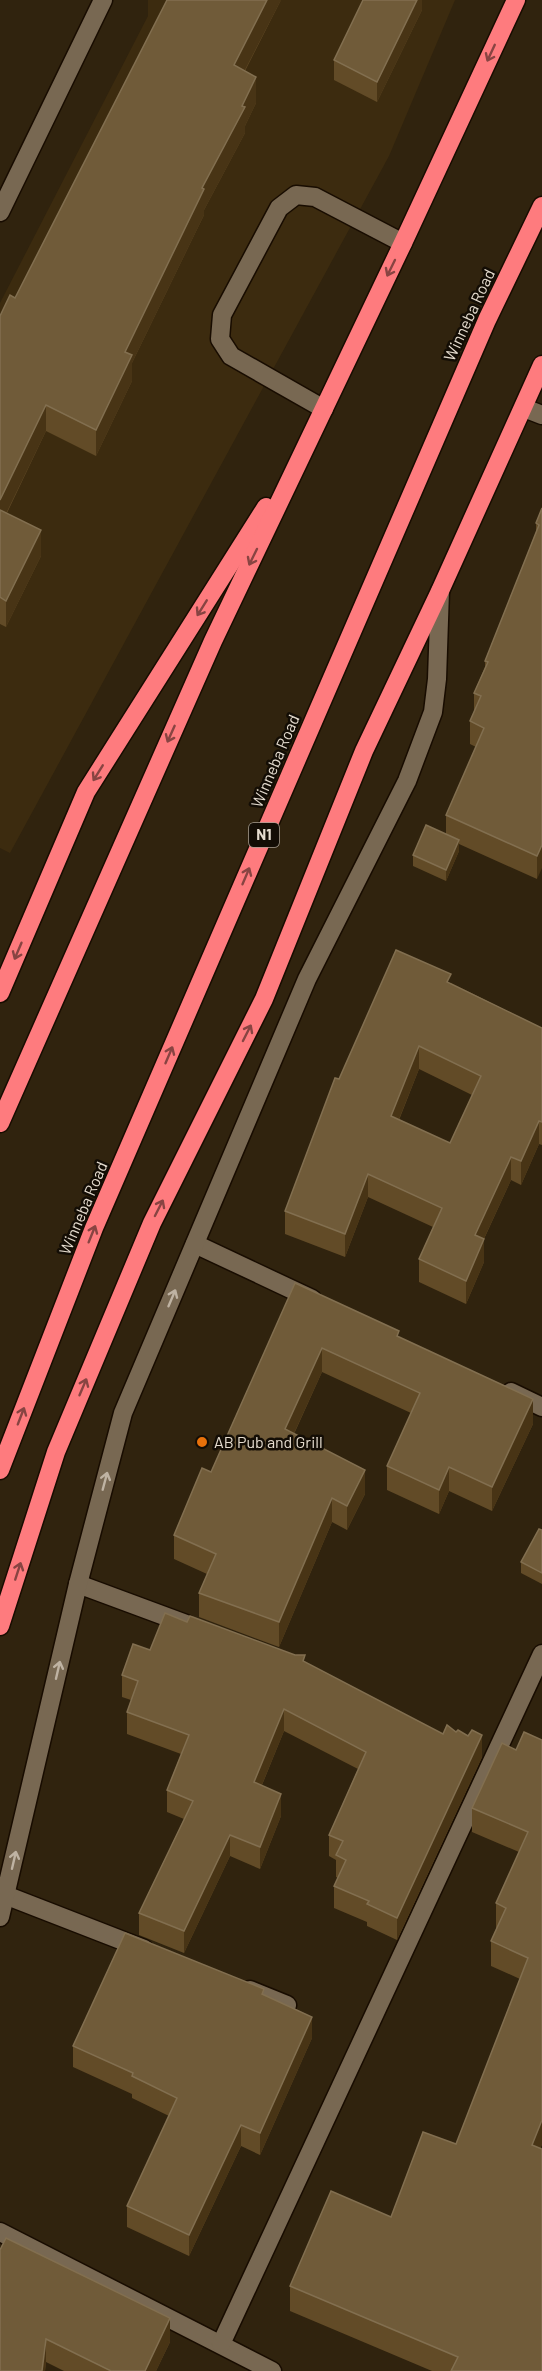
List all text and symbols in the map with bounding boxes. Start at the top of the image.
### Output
one-way arrow [485,44,497,62]
one-way arrow [385,258,397,276]
street label: Winneba Road [439,266,498,364]
one-way arrow [246,548,258,566]
one-way arrow [196,599,208,616]
street label: Winneba Road [246,711,303,810]
one-way arrow [165,725,176,743]
one-way arrow [92,764,104,781]
road number: N1 [249,823,279,847]
one-way arrow [242,867,253,885]
one-way arrow [12,941,23,959]
one-way arrow [241,1025,253,1043]
one-way arrow [164,1046,175,1065]
street label: Winneba Road [54,1158,111,1257]
one-way arrow [154,1199,166,1217]
one-way arrow [87,1225,98,1244]
one-way arrow [167,1290,178,1308]
one-way arrow [78,1379,89,1397]
one-way arrow [16,1407,27,1426]
place label: AB Pub and Grill [214,1432,323,1451]
marker: AB Pub and Grill [195,1435,209,1449]
one-way arrow [100,1472,111,1491]
one-way arrow [13,1562,24,1581]
one-way arrow [53,1661,64,1681]
one-way arrow [8,1851,20,1870]

